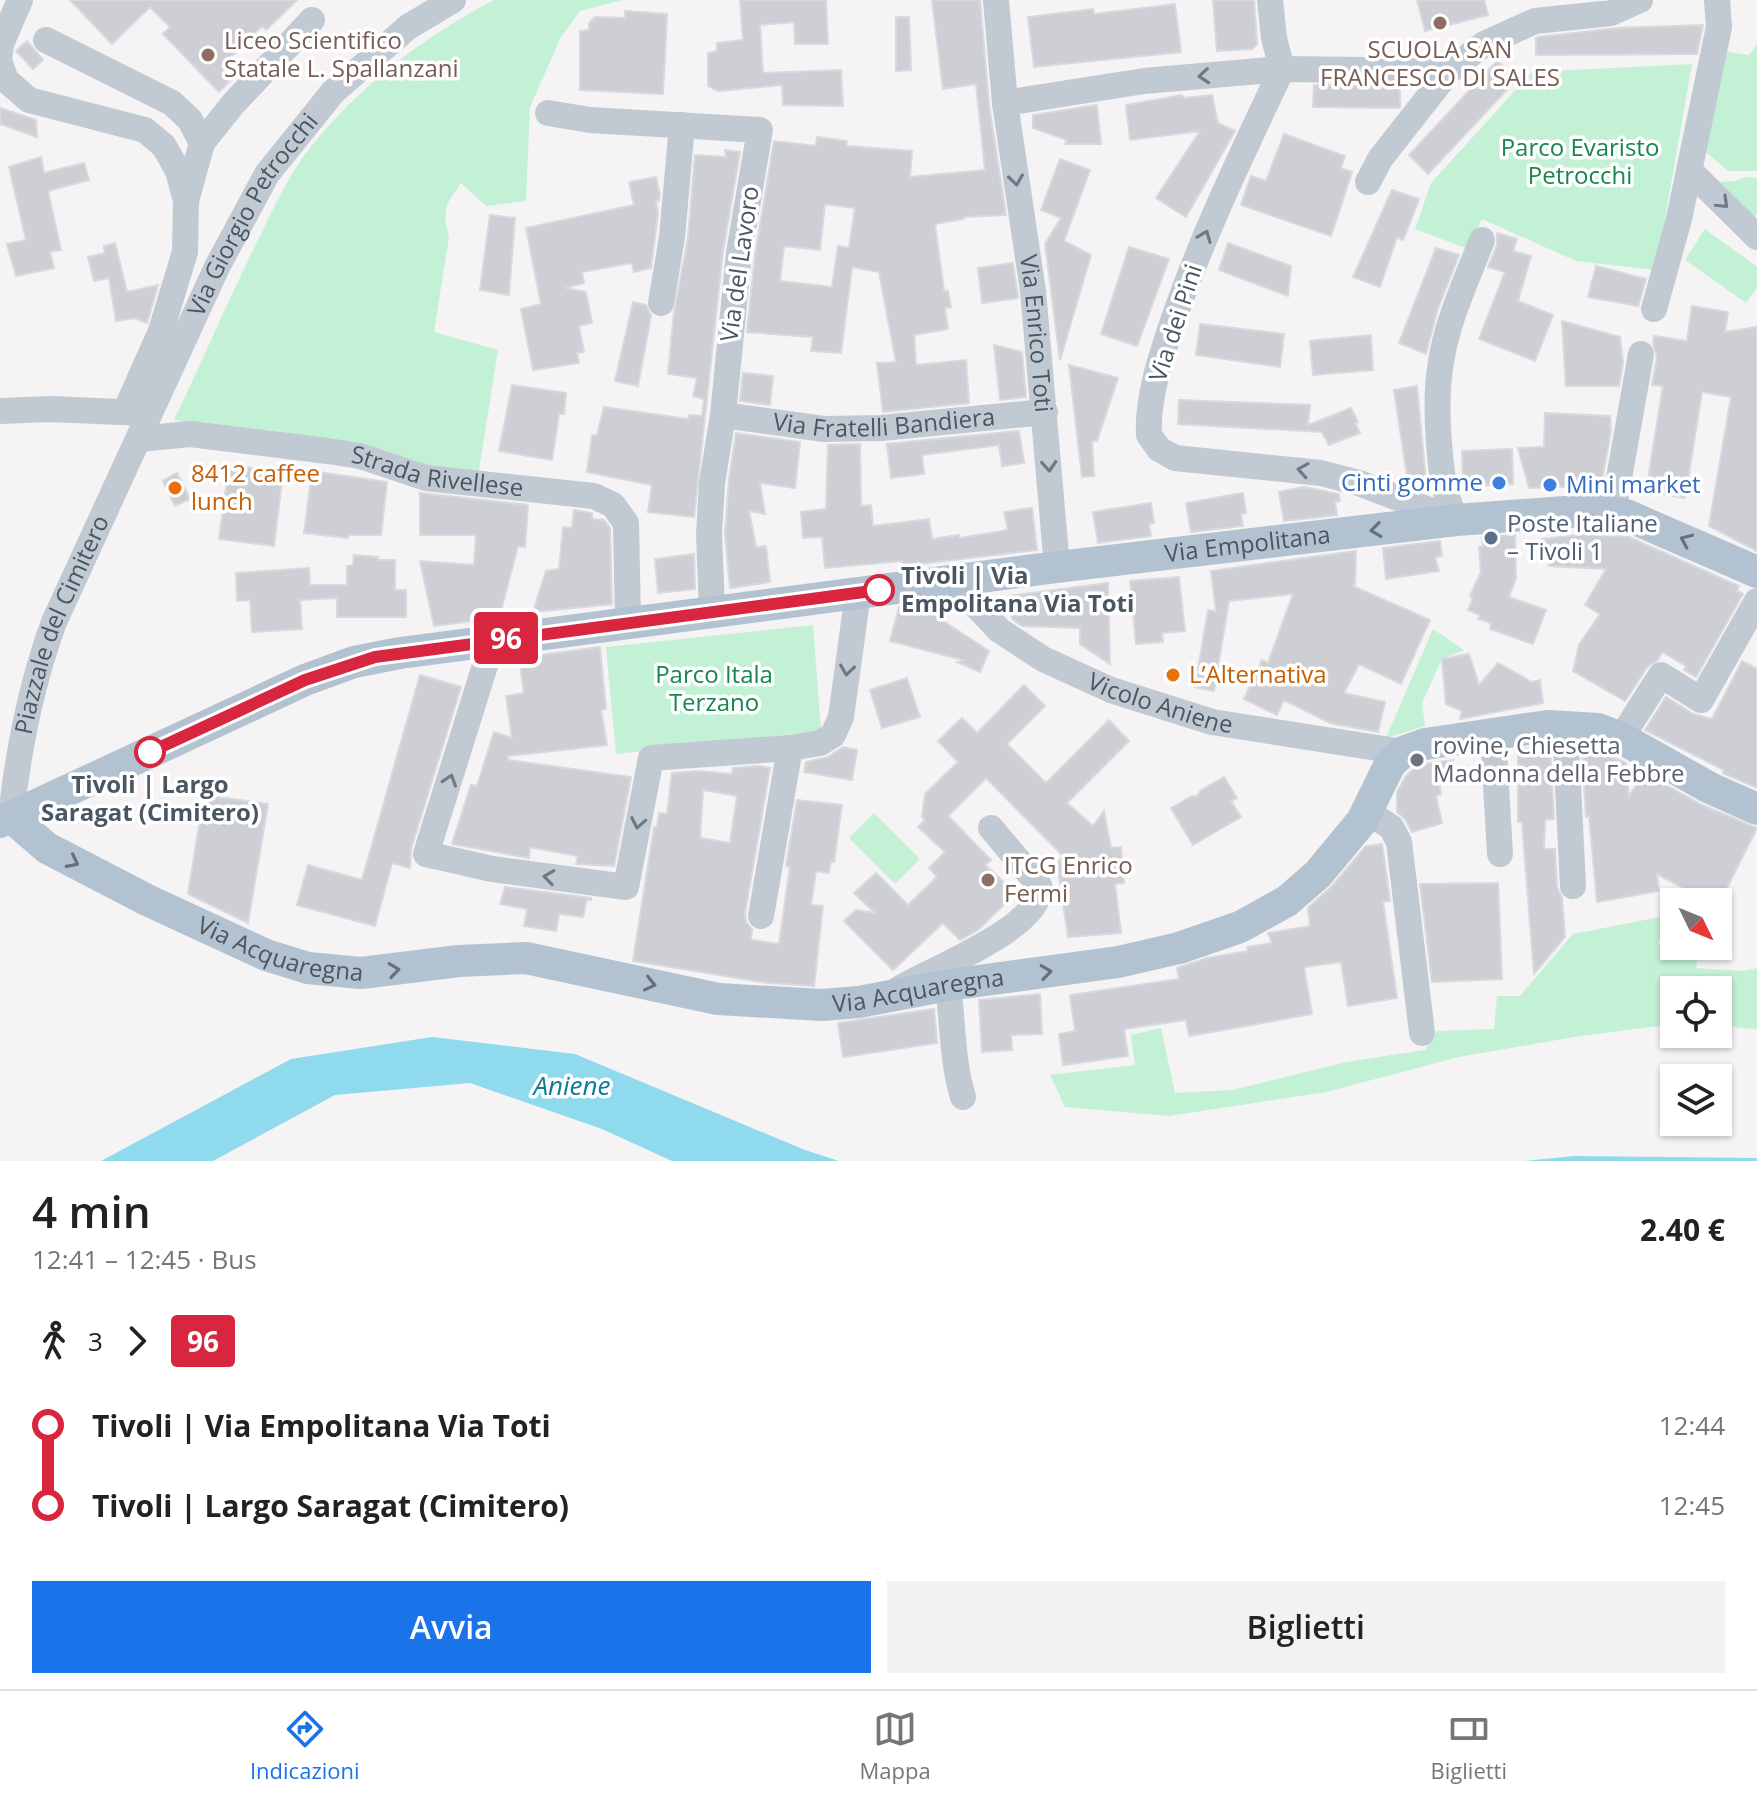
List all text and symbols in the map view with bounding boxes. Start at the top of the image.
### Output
marker: SCUOLA SAN FRANCESCO DI SALES [1431,14,1449,32]
place label: Liceo Scientifico Statale L. Spallanzani [224,23,459,84]
place label: SCUOLA SAN FRANCESCO DI SALES [1320,32,1560,93]
marker: Liceo Scientifico Statale L. Spallanzani [199,46,217,64]
one-way arrow [1197,67,1210,84]
street label: Via Giorgio Petrocchi [179,105,325,321]
park label: Parco Evaristo Petrocchi [1501,130,1659,191]
one-way arrow [1007,173,1024,187]
street label: Via del Lavoro [711,184,766,344]
one-way arrow [1714,194,1728,209]
one-way arrow [1196,230,1212,244]
street label: Via Enrico Toti [1013,252,1061,414]
street label: Via dei Pini [1140,260,1209,385]
street label: Via Fratelli Bandiera [771,399,996,444]
street label: Strada Rivellese [349,437,525,503]
place label: 8412 caffee lunch [191,456,320,517]
one-way arrow [1040,460,1057,473]
one-way arrow [1296,462,1309,479]
place label: Cinti gomme [1341,465,1483,498]
place label: Mini market [1566,467,1701,500]
marker: Cinti gomme [1490,474,1508,492]
marker: Mini market [1541,476,1559,494]
marker: 8412 caffee lunch [166,479,184,497]
place label: Poste Italiane – Tivoli 1 [1507,506,1658,567]
street label: Piazzale del Cimitero [6,509,116,737]
street label: Via Empolitana [1163,517,1332,569]
one-way arrow [1369,521,1382,538]
marker: Poste Italiane – Tivoli 1 [1482,529,1500,547]
one-way arrow [1680,534,1694,550]
place label: Tivoli | Via Empolitana Via Toti [901,558,1134,619]
marker: Tivoli | Via Empolitana Via Toti [864,575,894,605]
line badge: 96 [470,612,542,664]
text: 96 [490,619,522,657]
park label: Parco Itala Terzano [655,657,773,718]
place label: L’Alternativa [1189,657,1327,690]
one-way arrow [839,663,856,677]
street label: Vicolo Aniene [1083,664,1235,740]
marker: L’Alternativa [1164,666,1182,684]
place label: rovine, Chiesetta Madonna della Febbre [1433,728,1684,789]
marker: Tivoli | Largo Saragat (Cimitero) [135,737,165,767]
marker: rovine, Chiesetta Madonna della Febbre [1408,751,1426,769]
place label: Tivoli | Largo Saragat (Cimitero) [41,767,259,828]
one-way arrow [440,773,456,787]
one-way arrow [631,816,648,829]
place label: ITCG Enrico Fermi [1004,848,1133,909]
one-way arrow [65,853,80,868]
one-way arrow [542,869,556,886]
marker: ITCG Enrico Fermi [979,871,997,889]
north arrow [1660,888,1732,960]
map controls [1660,888,1732,1136]
street label: Via Acquaregna [192,908,365,988]
street label: Via Acquaregna [831,960,1006,1019]
one-way arrow [387,962,401,979]
one-way arrow [1040,964,1053,981]
one-way arrow [643,975,657,992]
button: locate [1660,976,1732,1048]
button: layers [1660,1064,1732,1136]
water label: Aniene [532,1067,611,1103]
text: 4 min [32,1181,151,1241]
text: 2.40 € [1640,1209,1725,1250]
text: 12:41 – 12:45 · Bus [32,1241,257,1277]
icon: walk [32,1319,76,1363]
icon: forward [115,1319,159,1363]
text: 96 [187,1322,219,1360]
text: 3 [88,1323,103,1359]
text: Tivoli | Via Empolitana Via Toti [92,1405,551,1446]
text: 12:44 [1659,1407,1725,1443]
text: Tivoli | Largo Saragat (Cimitero) [92,1485,569,1526]
text: 12:45 [1659,1487,1725,1523]
button: Avvia [32,1581,871,1673]
button: Biglietti [887,1581,1725,1673]
tab: Indicazioni [250,1707,360,1785]
tab: Mappa [859,1707,931,1785]
tab: Biglietti [1431,1707,1507,1785]

